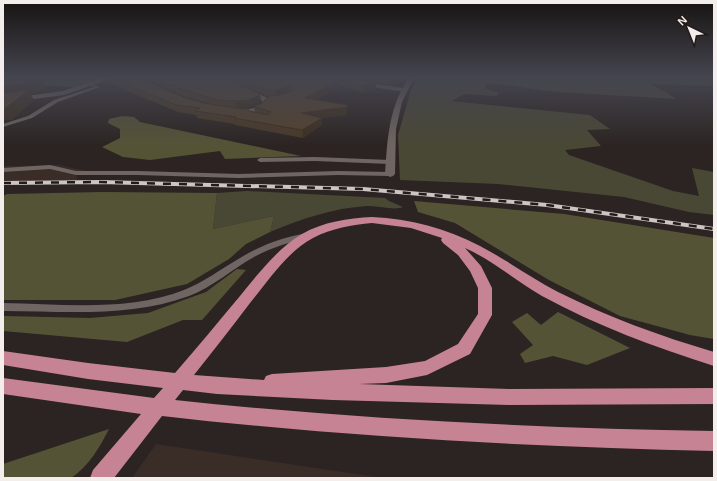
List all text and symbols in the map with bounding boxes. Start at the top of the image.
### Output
north arrow [669,8,709,48]
text: N [675,14,689,28]

